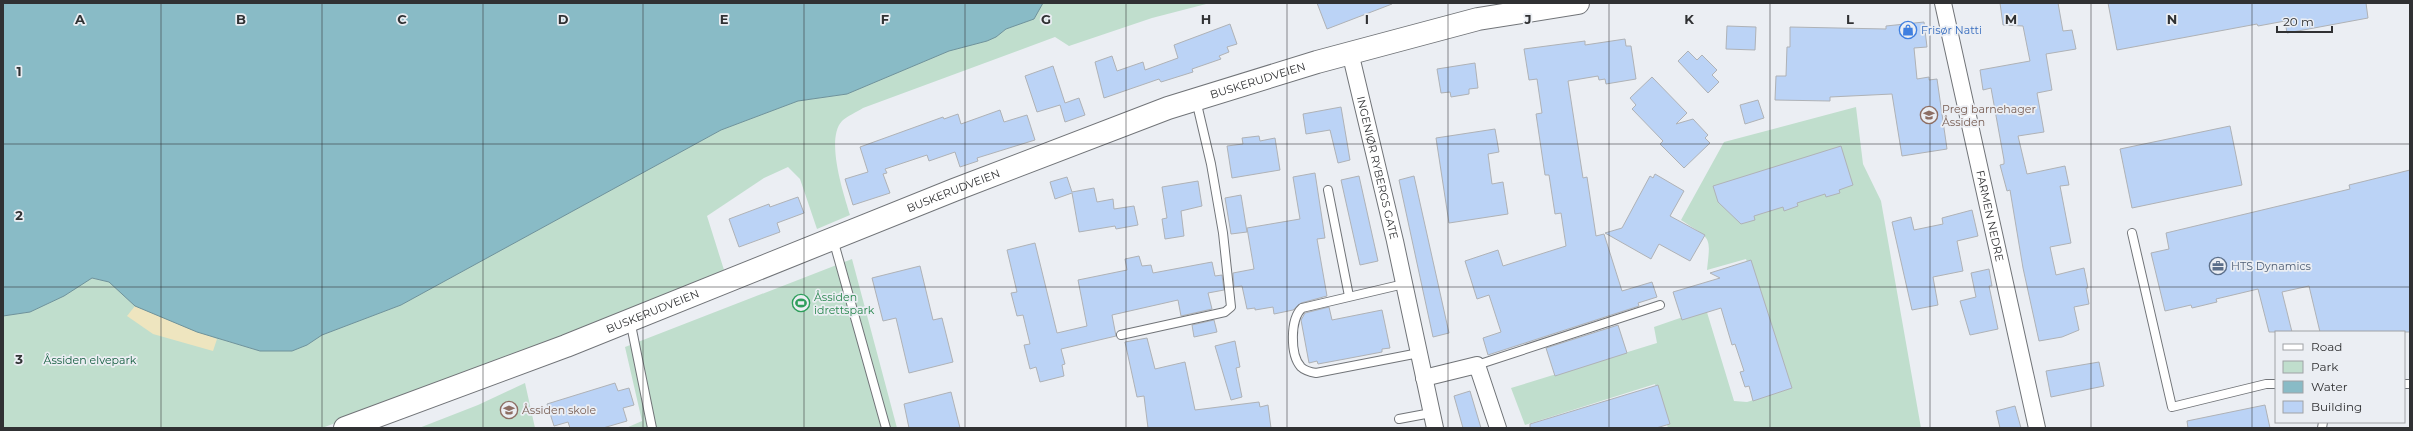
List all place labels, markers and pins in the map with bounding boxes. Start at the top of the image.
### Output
shop icon: Frisør Natti [1898,20,1918,40]
place label: Frisør Natti [1921,23,1982,37]
place label: Preg barnehager Åssiden [1942,102,2036,129]
school or university icon: Preg barnehager Åssiden [1919,105,1939,125]
office icon: HTS Dynamics [2208,256,2228,276]
place label: HTS Dynamics [2231,259,2312,273]
place label: Åssiden idrettspark [814,290,875,317]
sports icon: Åssiden idrettspark [791,293,811,313]
school or university icon: Åssiden skole [499,400,519,420]
place label: Åssiden skole [522,403,597,417]

